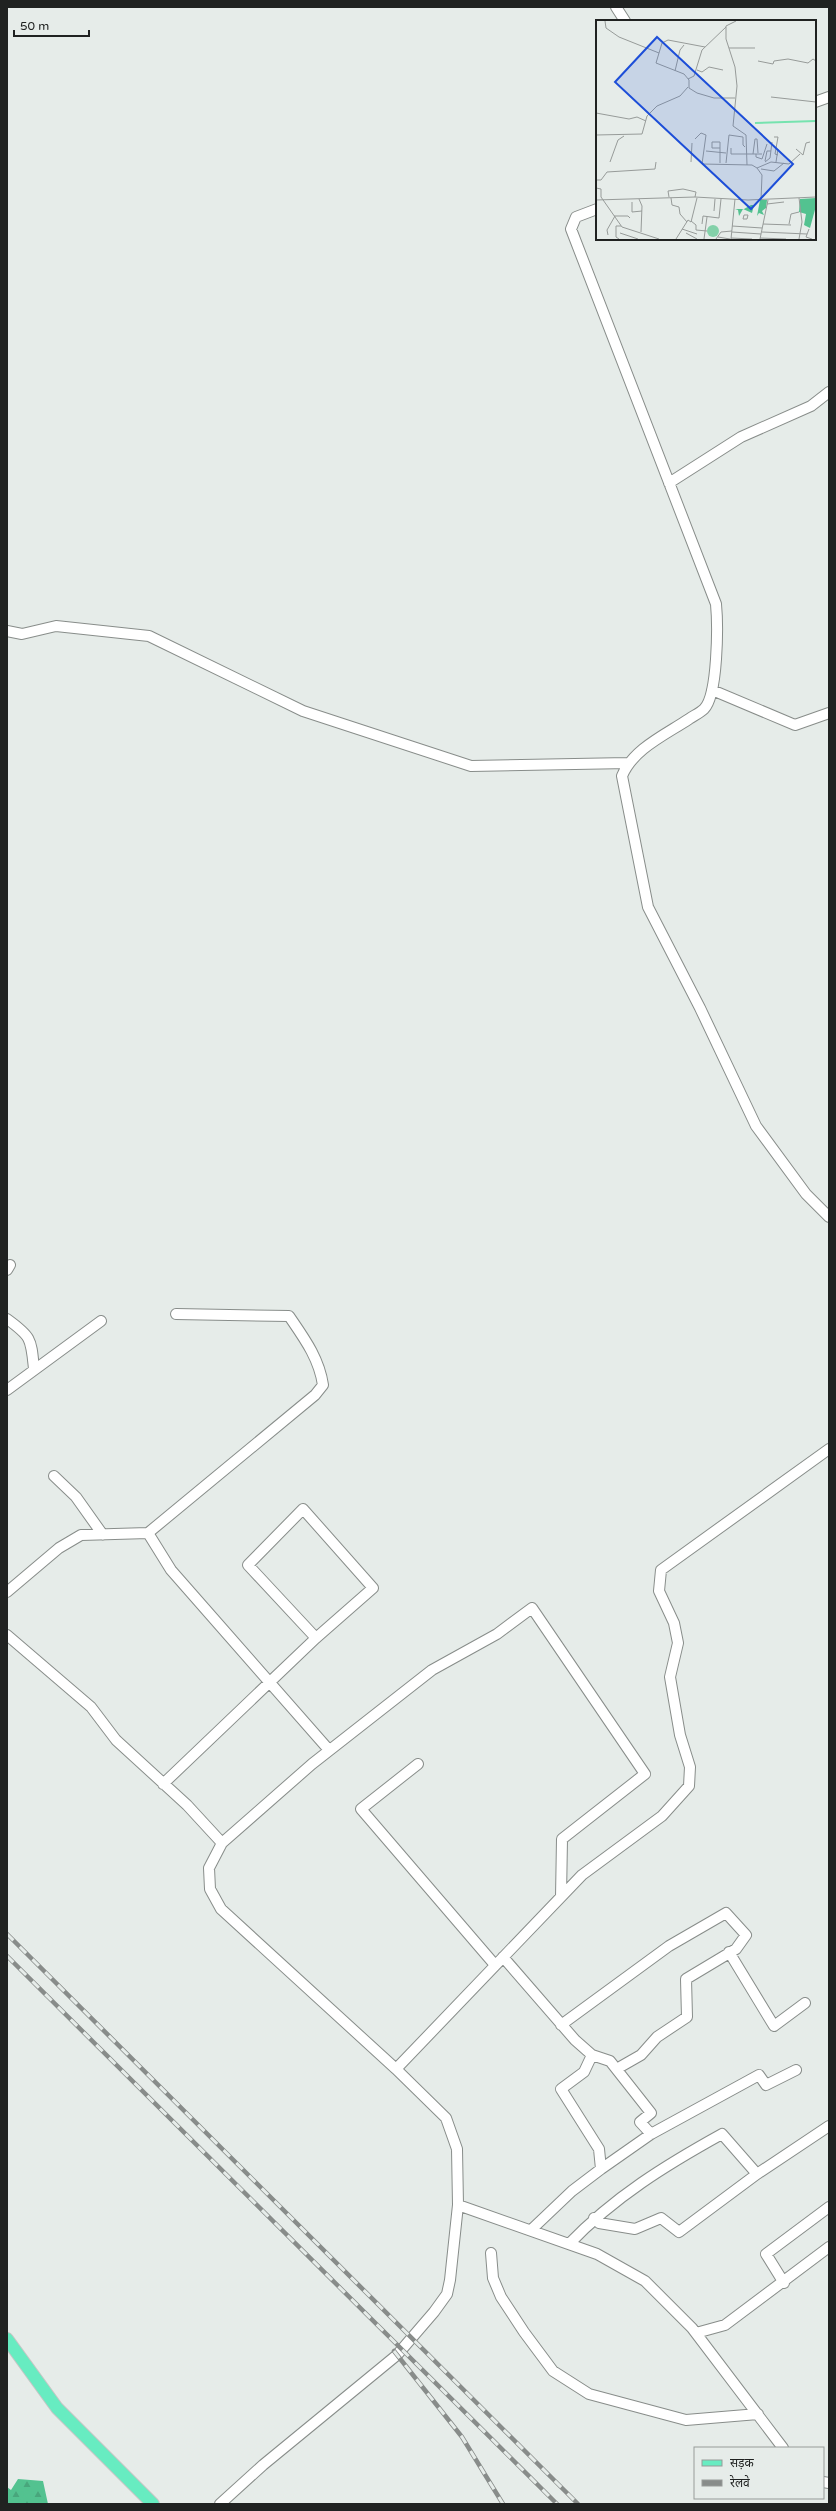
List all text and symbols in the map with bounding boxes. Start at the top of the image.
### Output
scale bar [14,12,89,38]
text: 50 m [20,19,49,33]
inset map [596,20,816,240]
legend [694,2447,824,2499]
text: सड़क [730,2456,755,2470]
text: रेलवे [730,2475,750,2490]

